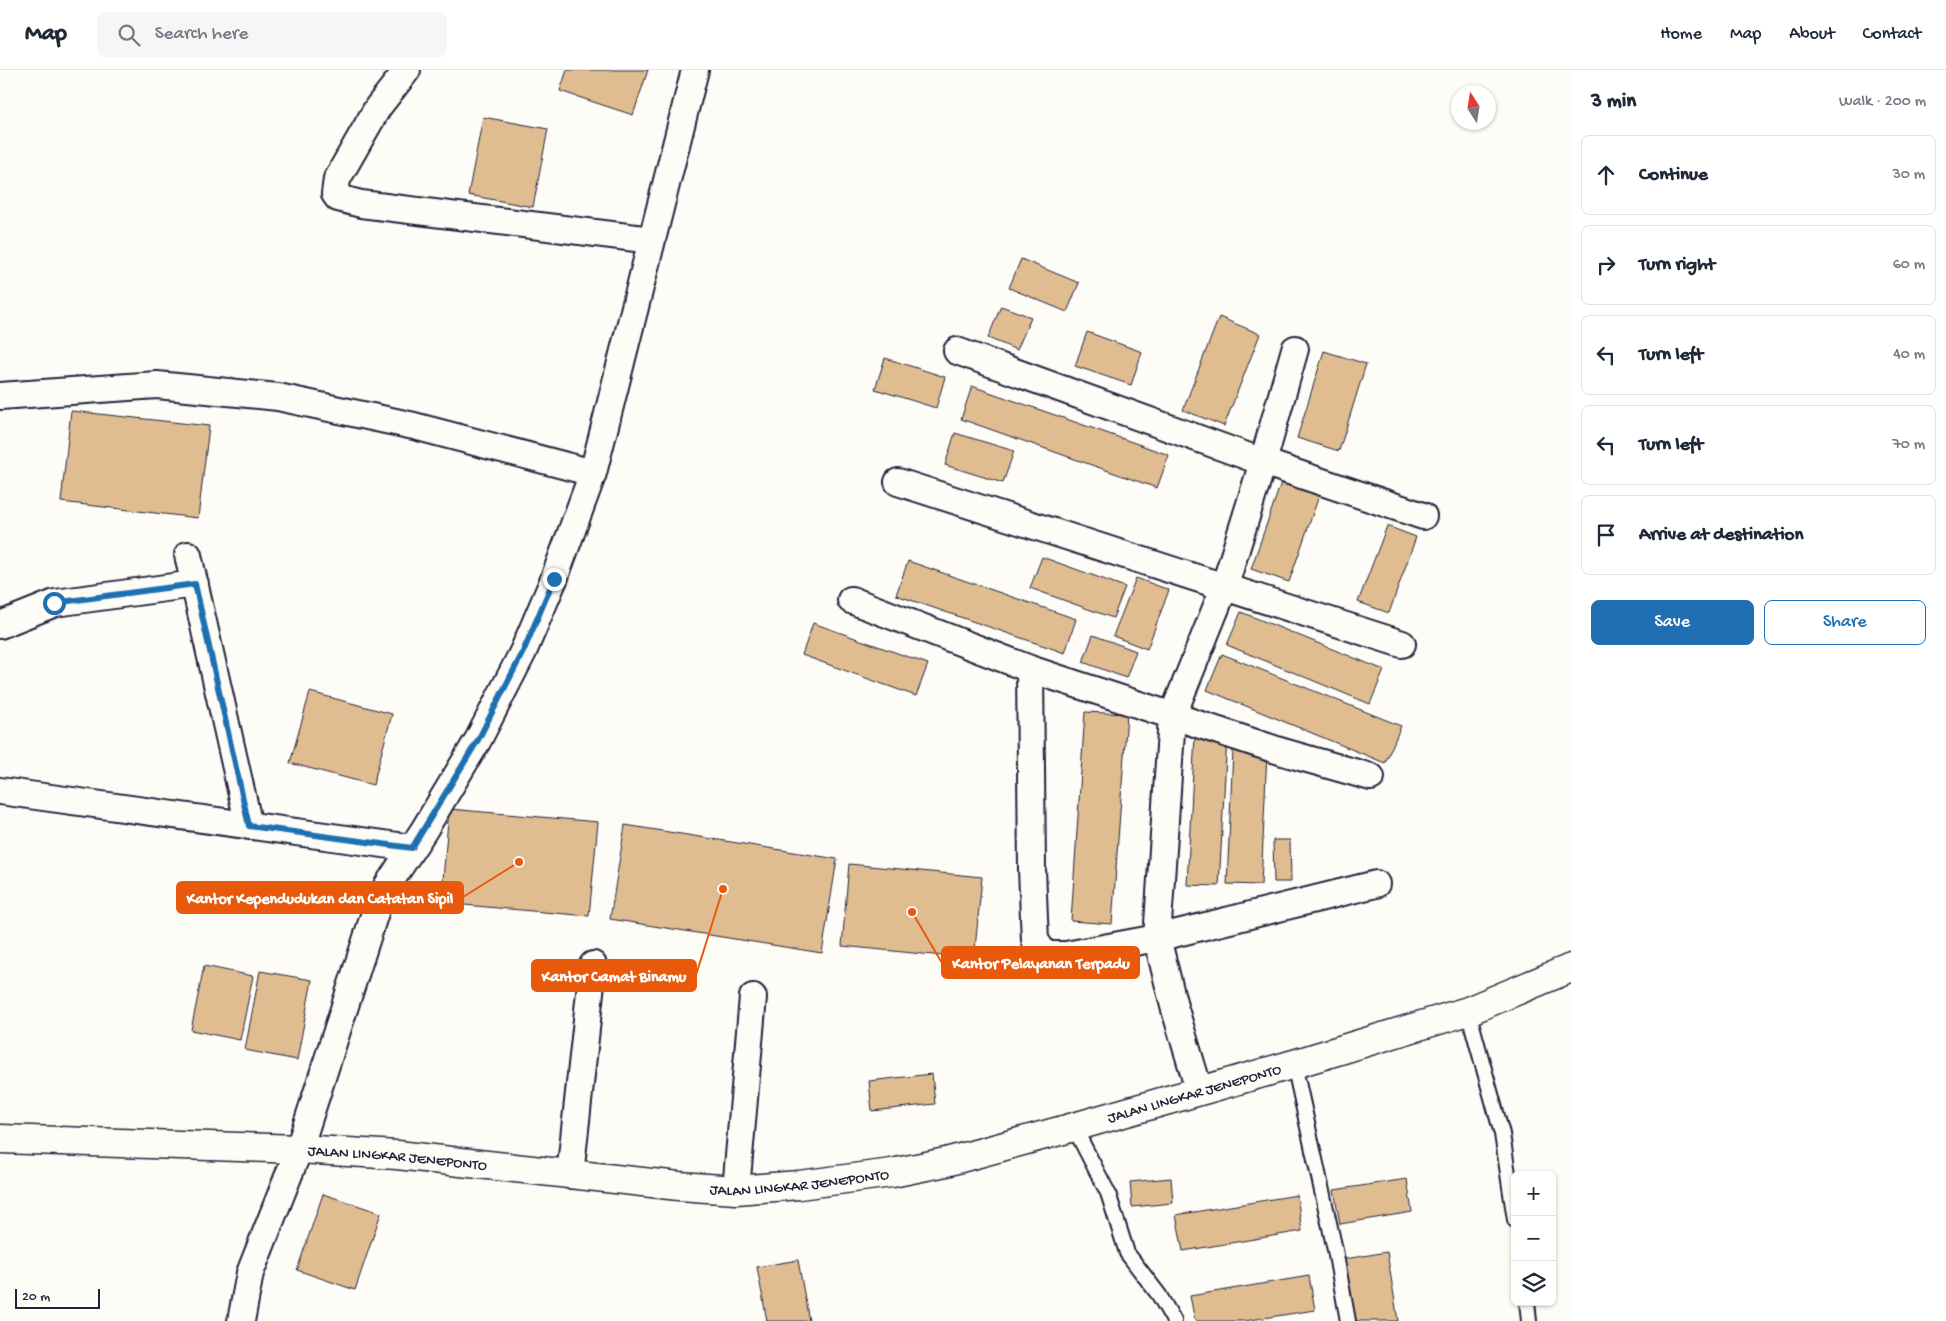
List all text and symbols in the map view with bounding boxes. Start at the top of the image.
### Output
search box [97,12,447,57]
text: Map [25,20,67,49]
icon: search [115,21,143,49]
text: Search here [155,23,248,46]
text: Home [1660,24,1702,45]
text: Map [1730,24,1761,45]
text: About [1789,24,1835,45]
text: Contact [1863,24,1921,45]
north arrow [1451,85,1496,130]
text: 3 min [1591,90,1636,115]
text: Walk · 200 m [1839,93,1926,112]
icon: ahead [1592,161,1620,189]
text: Continue [1639,164,1708,187]
text: 30 m [1892,166,1925,185]
icon: right [1592,251,1620,279]
text: Turn right [1639,254,1715,277]
text: 60 m [1893,256,1925,275]
icon: left [1592,341,1620,369]
text: Turn left [1639,344,1703,367]
text: 40 m [1893,346,1925,365]
icon: left [1592,431,1620,459]
text: Turn left [1639,434,1703,457]
text: 70 m [1892,436,1925,455]
icon: arrive [1592,521,1620,549]
text: Arrive at destination [1639,524,1803,547]
route end [543,568,566,591]
route start [43,592,66,615]
button: Save [1591,600,1754,645]
button: Share [1764,600,1926,645]
callout: Kantor Kependudukan dan Catatan Sipil [177,882,463,913]
text: Kantor Kependudukan dan Catatan Sipil [186,891,454,910]
callout: Kantor Pelayanan Terpadu [942,947,1139,978]
text: Kantor Pelayanan Terpadu [951,956,1130,975]
callout: Kantor Camat Binamu [532,960,696,991]
text: Kantor Camat Binamu [541,969,687,988]
street label: JALAN LINGKAR JENEPONTO [1106,1061,1284,1128]
street label: JALAN LINGKAR JENEPONTO [307,1143,488,1176]
street label: JALAN LINGKAR JENEPONTO [709,1166,890,1201]
map controls [1511,1171,1556,1306]
button: + [1511,1171,1556,1216]
button: − [1511,1216,1556,1261]
button: layers [1511,1261,1556,1306]
scale bar [15,1286,100,1309]
text: 20 m [22,1289,50,1306]

